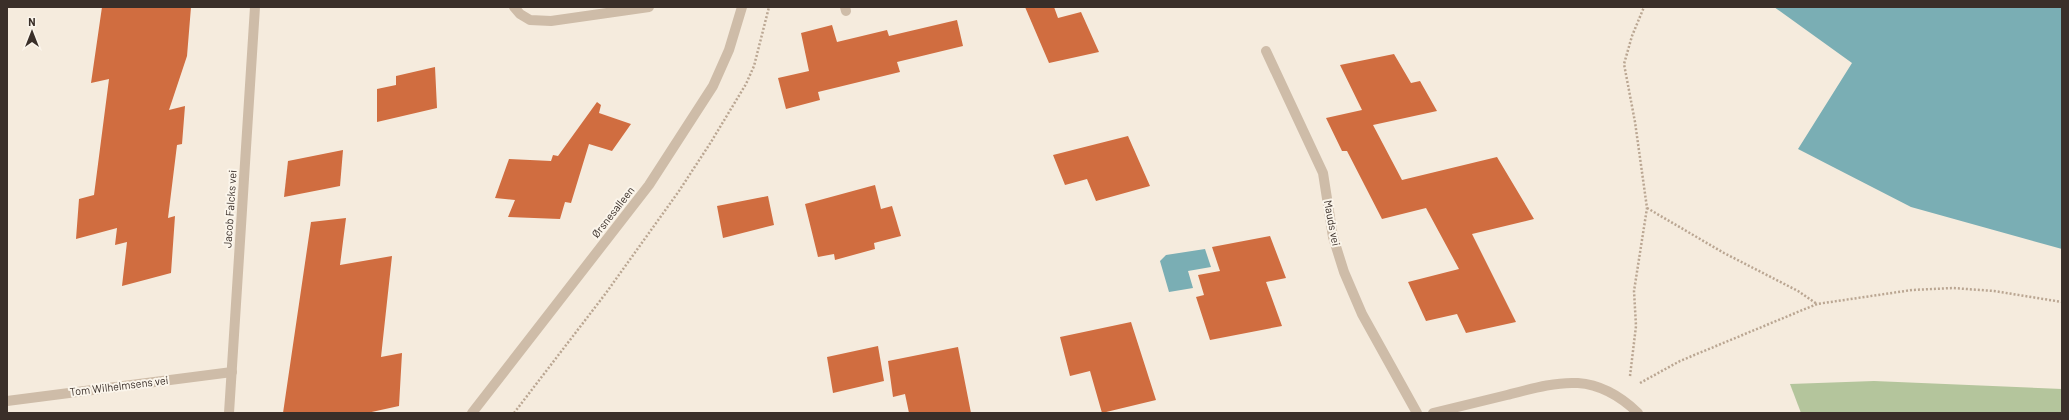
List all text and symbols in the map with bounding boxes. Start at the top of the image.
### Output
north arrow [12,12,52,52]
text: N [28,15,36,28]
street label: Jacob Falcks vei [220,169,239,248]
street label: Ørsnesalleen [589,183,637,240]
street label: Mauds vei [1322,199,1343,247]
street label: Tom Wilhelmsens vei [69,373,169,398]

